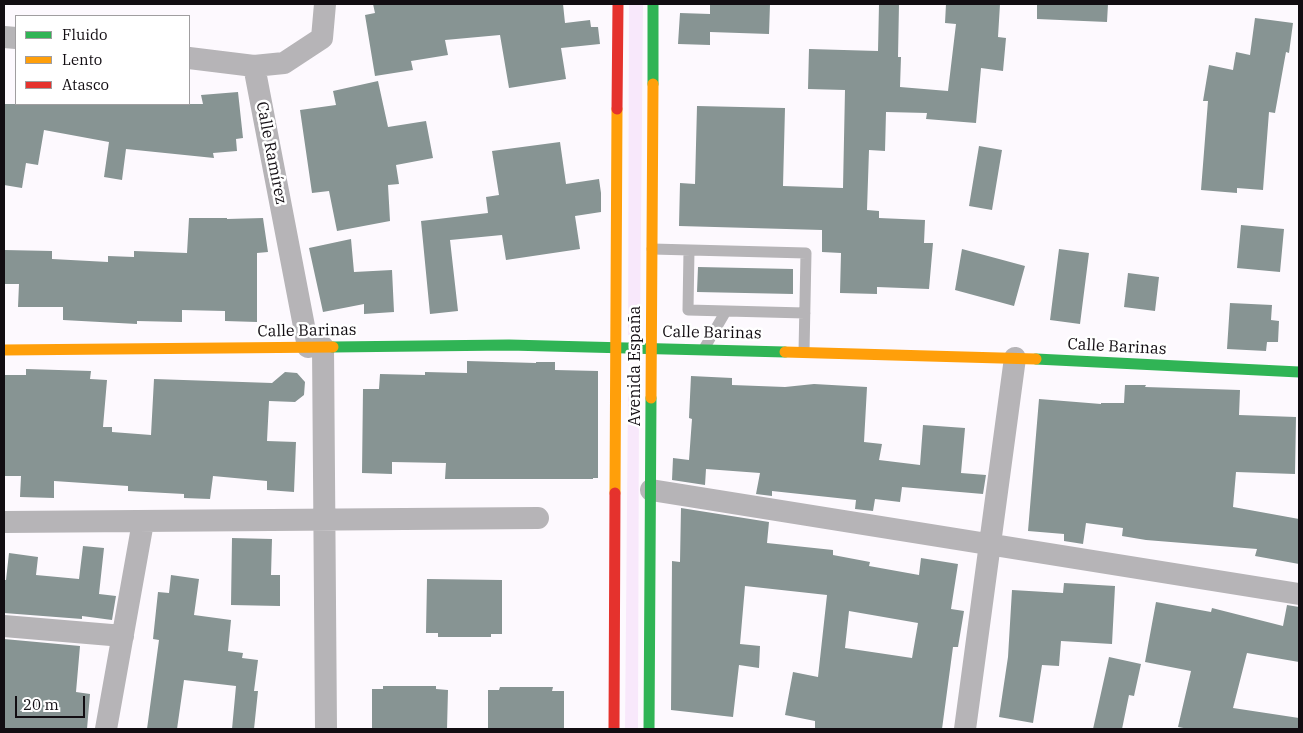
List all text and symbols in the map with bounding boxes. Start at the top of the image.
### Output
legend [15,15,190,105]
text: Fluido [62,25,107,44]
text: Lento [62,50,102,69]
text: Atasco [62,75,109,94]
street label: Calle Ramírez [252,100,290,206]
street label: Avenida España [625,306,645,426]
street label: Calle Barinas [257,321,357,341]
street label: Calle Barinas [662,323,762,343]
street label: Calle Barinas [1067,335,1167,359]
scale bar [18,686,88,718]
text: 20 m [23,695,59,714]

